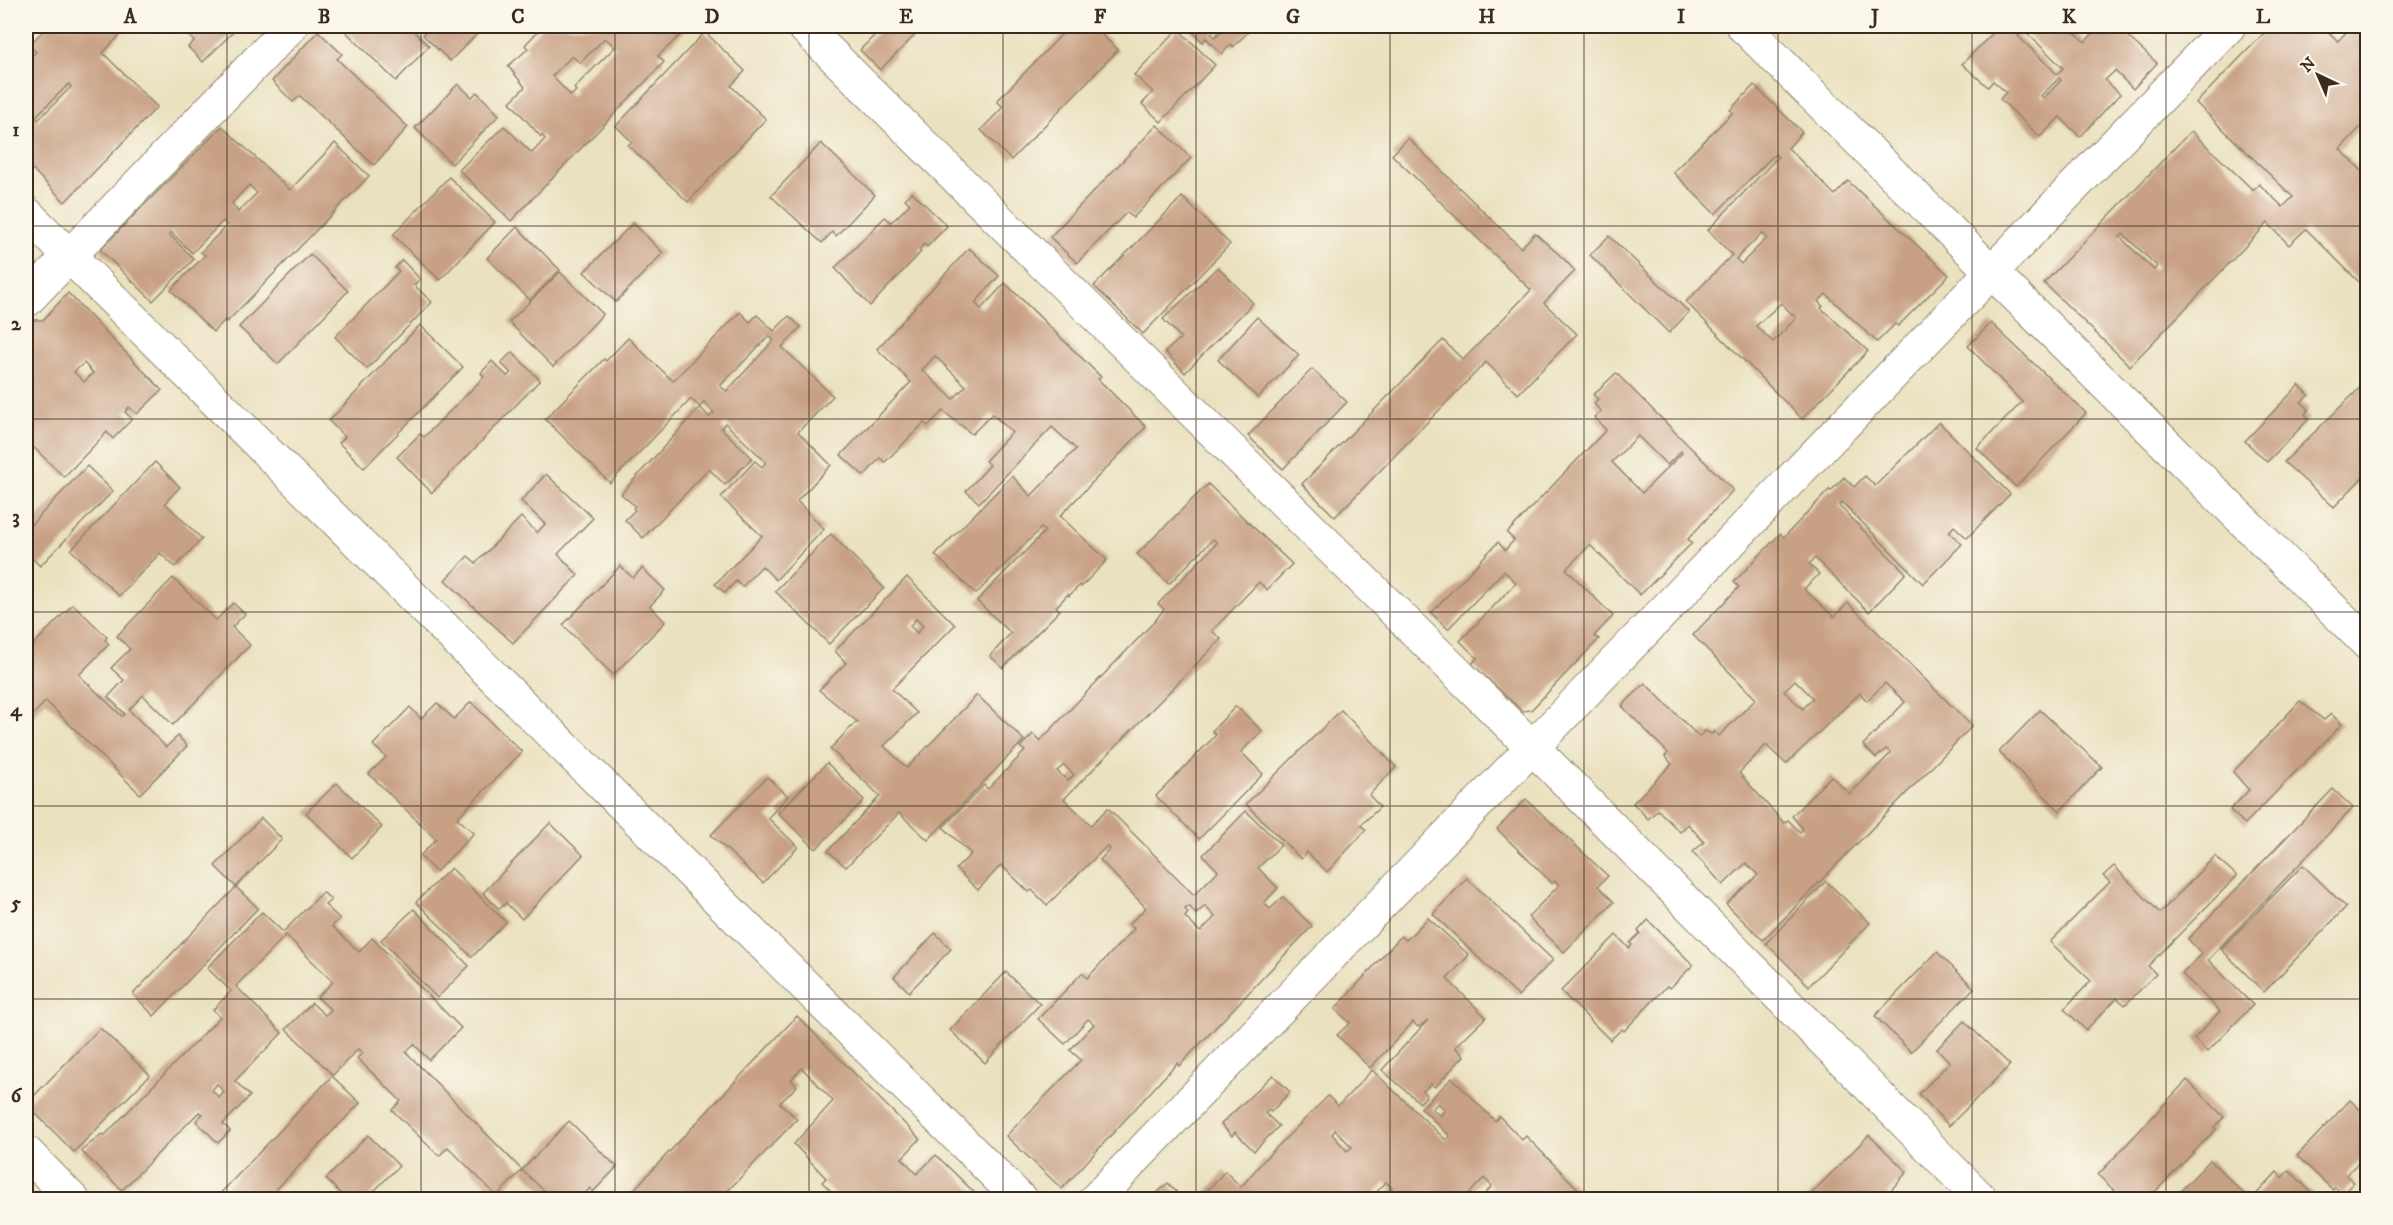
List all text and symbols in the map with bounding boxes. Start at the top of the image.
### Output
text: A [123,5,138,30]
text: B [318,5,330,30]
text: C [511,5,525,30]
text: D [705,5,720,30]
text: E [899,5,913,30]
text: F [1094,5,1107,30]
text: G [1286,5,1300,30]
text: H [1479,5,1496,30]
text: I [1677,5,1685,30]
text: J [1869,5,1879,30]
text: K [2062,5,2077,30]
text: L [2256,5,2271,30]
north arrow [2288,45,2348,105]
text: N [2297,53,2320,77]
text: 1 [12,118,20,143]
text: 2 [11,312,22,337]
text: 3 [12,505,20,530]
text: 4 [10,698,23,723]
text: 5 [10,891,21,916]
text: 6 [11,1084,23,1109]

